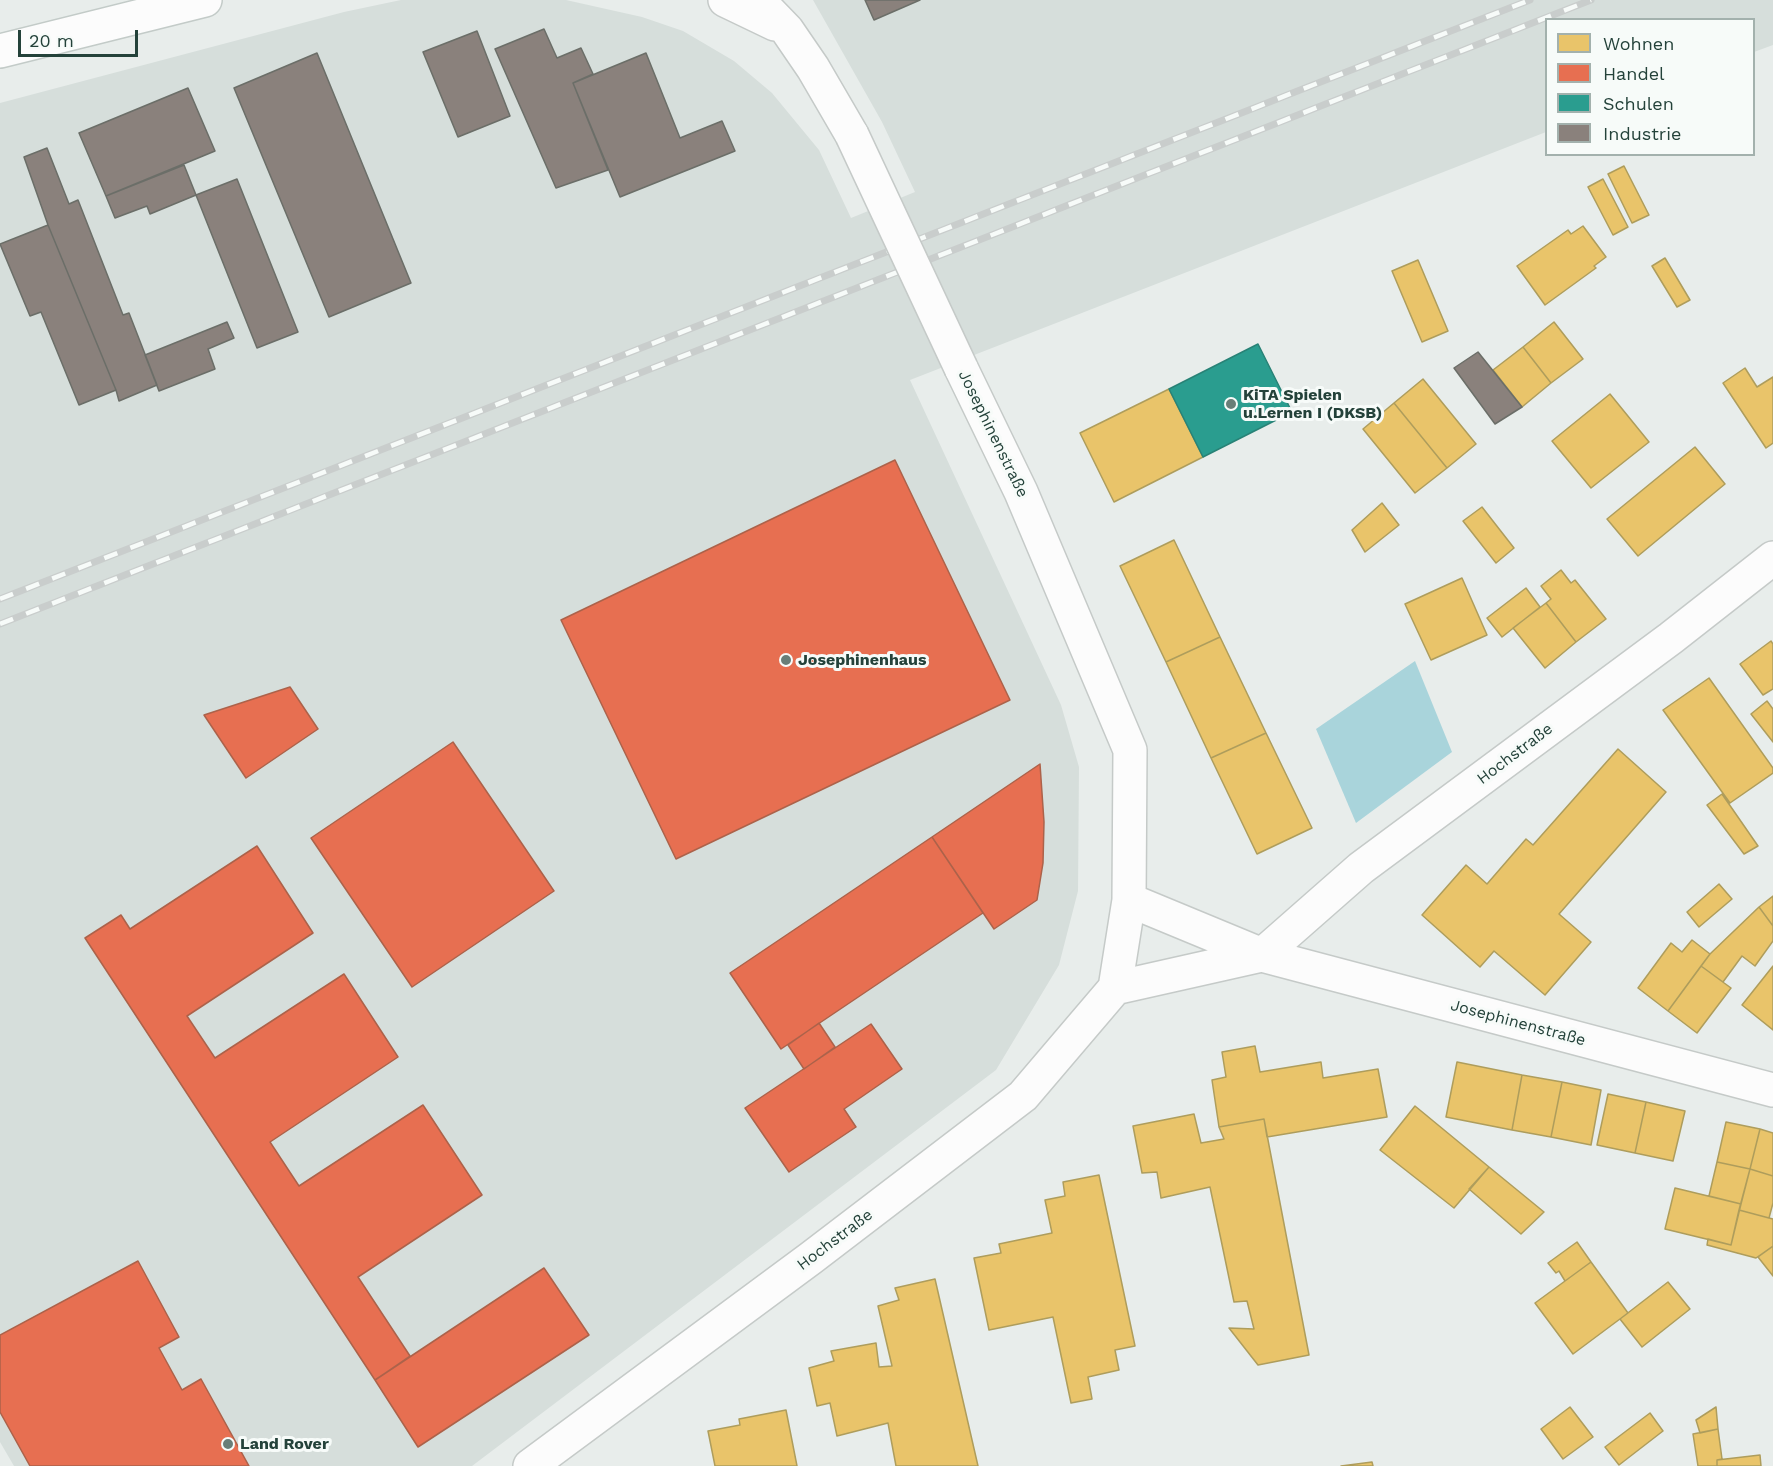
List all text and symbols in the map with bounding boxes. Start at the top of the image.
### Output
scale bar [21,18,141,56]
legend [1545,18,1755,156]
text: 20 m [29,30,74,51]
text: Wohnen [1603,33,1674,54]
text: Handel [1603,63,1665,84]
text: Schulen [1603,93,1674,114]
text: Industrie [1603,123,1681,144]
street label: Josephinenstraße [954,367,1032,501]
place label: KiTA Spielen u.Lernen I (DKSB) [1243,385,1382,423]
marker: KiTA Spielen u.Lernen I (DKSB) [1224,397,1238,411]
place label: Josephinenhaus [798,650,926,670]
marker: Josephinenhaus [779,653,793,667]
street label: Hochstraße [1473,719,1557,789]
street label: Josephinenstraße [1448,996,1588,1050]
street label: Hochstraße [793,1205,877,1275]
place label: Land Rover [240,1434,329,1454]
marker: Land Rover [221,1437,235,1451]

